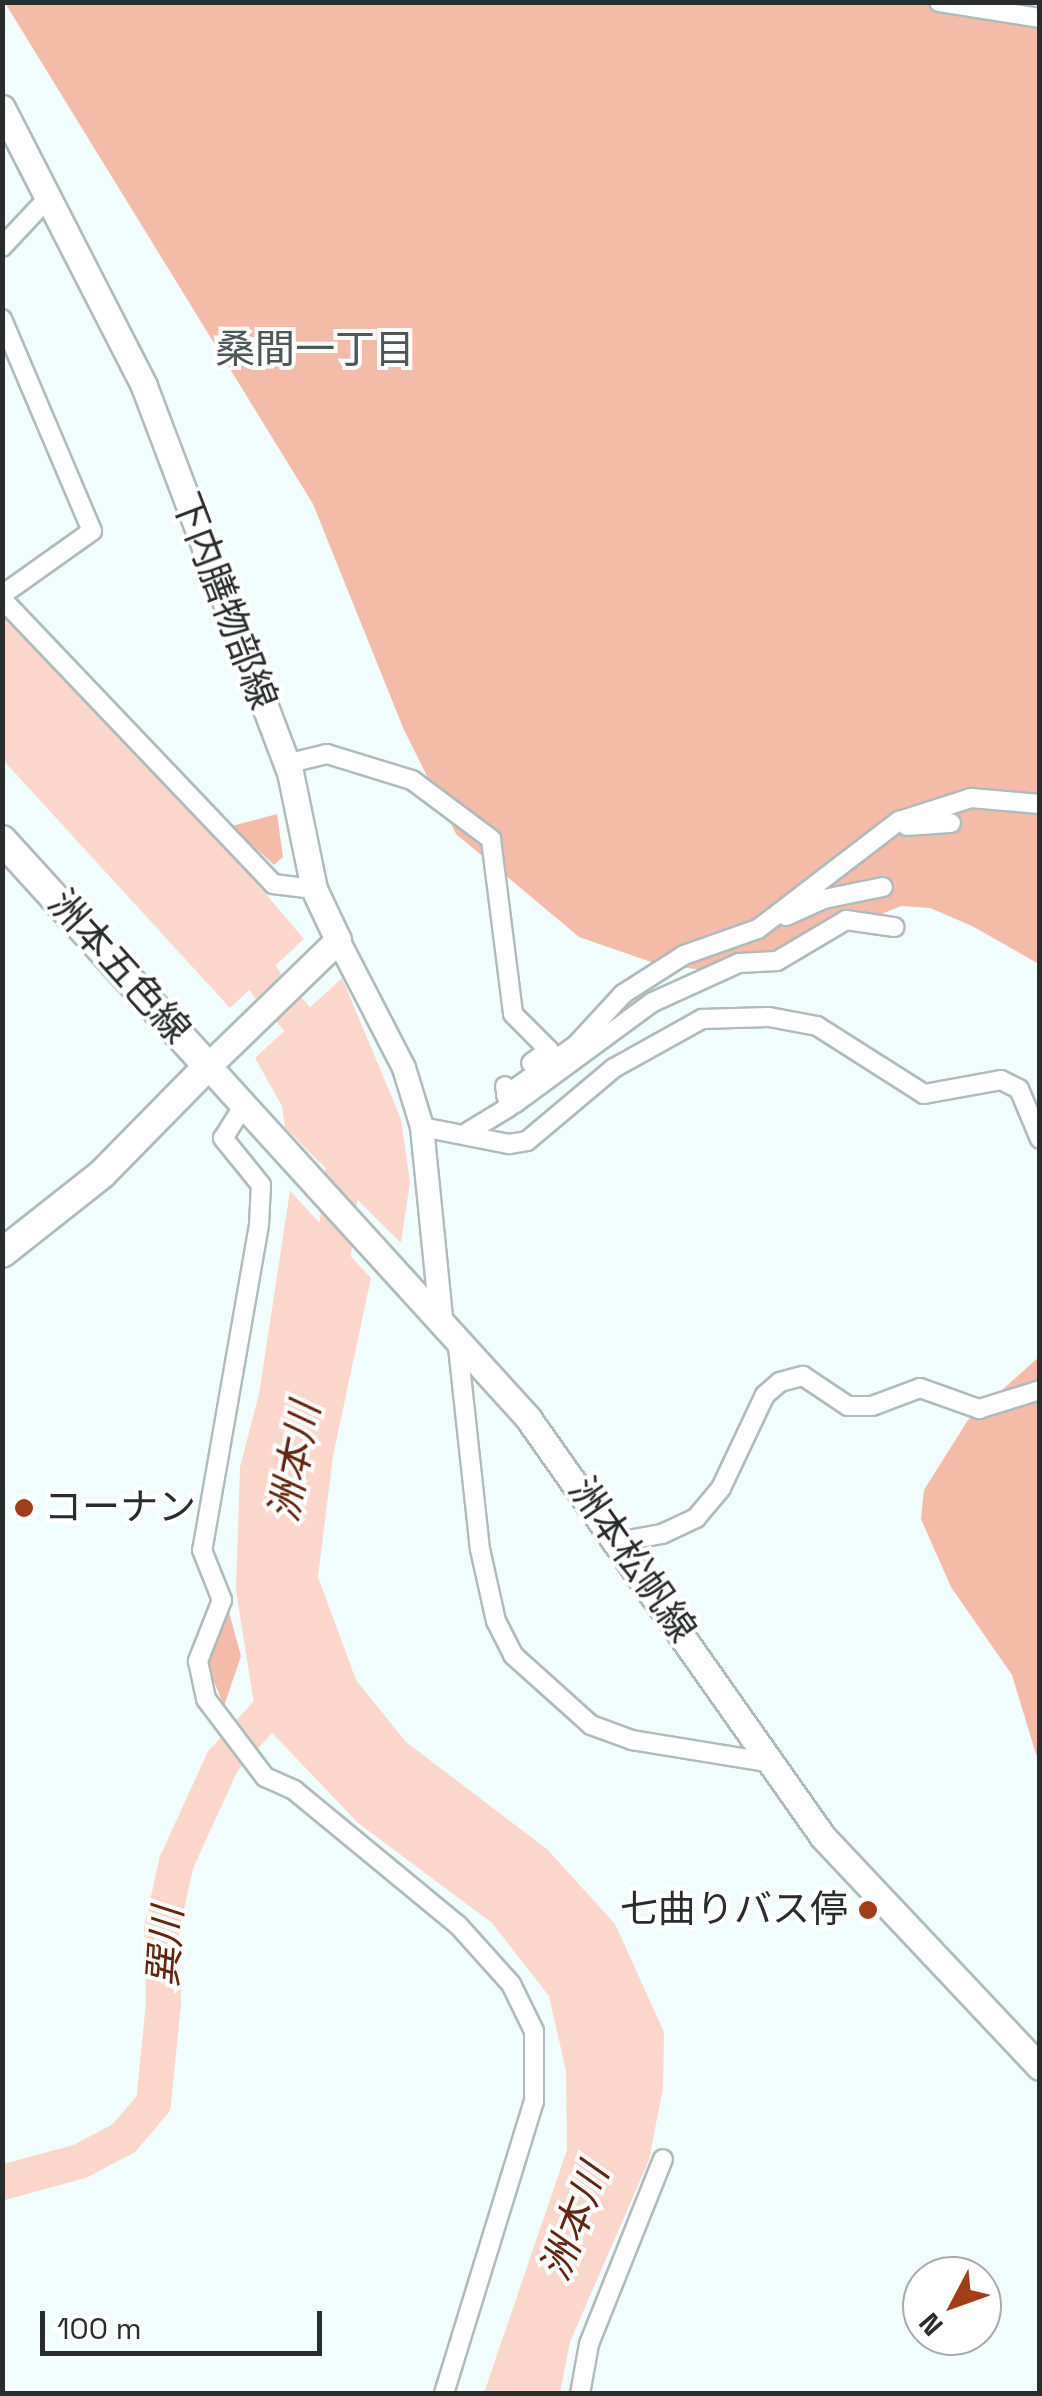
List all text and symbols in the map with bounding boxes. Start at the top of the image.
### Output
district label: 桑間一丁目 [215,326,415,374]
street label: 下内膳物部線 [162,486,286,716]
street label: 洲本五色線 [38,881,200,1053]
water label: 洲本川 [260,1399,330,1525]
street label: 洲本松帆線 [559,1469,705,1651]
place label: コーナン [44,1485,196,1531]
marker: コーナン [13,1497,35,1519]
place label: 七曲りバス停 [620,1887,848,1933]
marker: 七曲りバス停 [857,1899,879,1921]
water label: 巽川 [139,1905,193,1989]
water label: 洲本川 [531,2157,619,2287]
north arrow [902,2256,1002,2356]
scale bar [45,2291,328,2353]
text: N [911,2305,951,2343]
text: 100 m [57,2309,142,2348]

